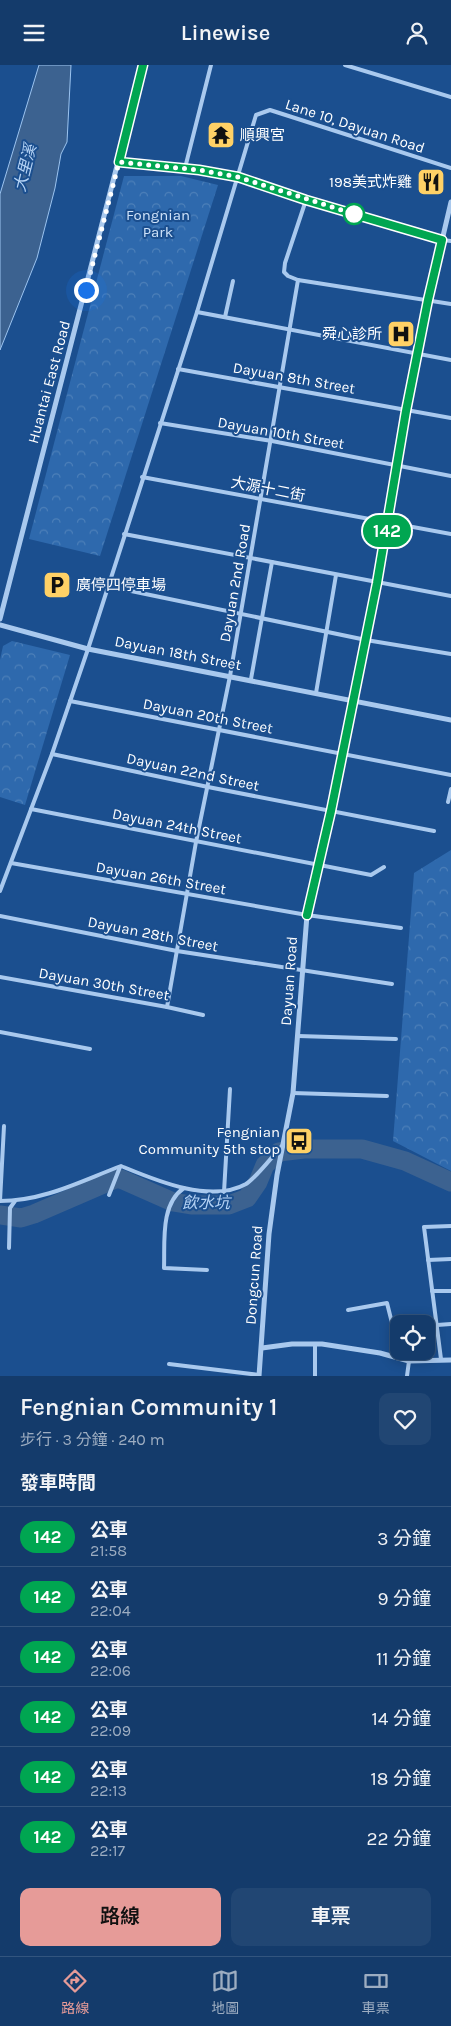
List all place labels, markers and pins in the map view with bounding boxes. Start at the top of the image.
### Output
temple icon: 順興宮 [206,120,236,150]
place label: 順興宮 [240,126,285,144]
restaurant icon: 198美式炸雞 [416,167,446,197]
place label: 198美式炸雞 [329,173,412,191]
unlabelled marker [343,203,365,225]
hospital icon: 舜心診所 [386,319,416,349]
place label: 舜心診所 [322,325,382,343]
parking icon: 廣停四停車場 [42,570,72,600]
place label: 廣停四停車場 [76,576,166,594]
place label: Fengnian Community 5th stop [139,1123,280,1158]
bus stop icon: Fengnian Community 5th stop [284,1126,314,1156]

